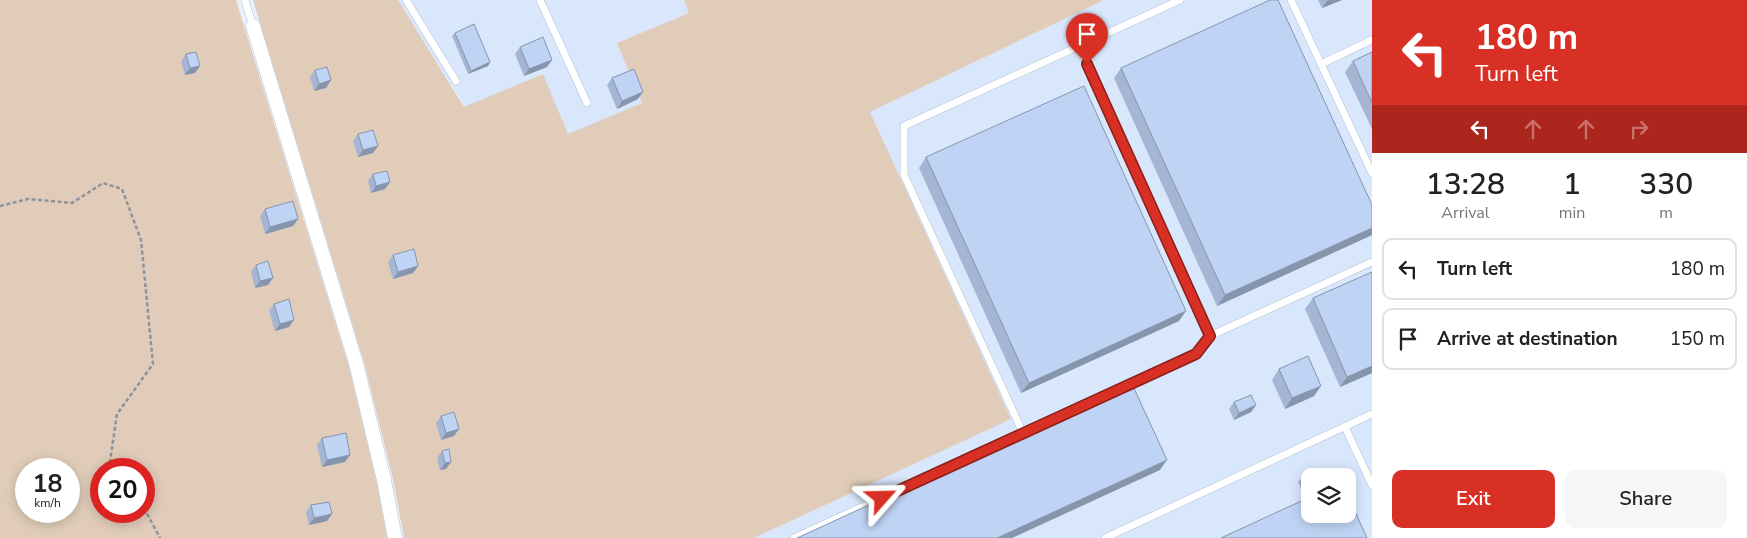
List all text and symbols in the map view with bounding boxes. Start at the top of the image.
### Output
pin [1066,13,1108,64]
text: 180 m [1475,14,1578,61]
icon: arrive [1073,20,1101,48]
icon: left [1392,20,1457,85]
text: Turn left [1475,59,1558,89]
icon: left [1466,115,1494,143]
icon: ahead [1519,115,1547,143]
icon: ahead [1572,115,1600,143]
icon: right [1625,115,1653,143]
text: 13:28 [1426,164,1505,205]
text: 1 [1563,164,1581,205]
text: 330 [1639,164,1693,205]
text: Arrival [1441,202,1489,224]
text: min [1559,202,1585,224]
text: m [1659,202,1673,224]
icon: left [1394,255,1422,283]
text: Turn left [1437,256,1512,282]
text: 180 m [1670,256,1725,282]
icon: arrive [1394,325,1422,353]
text: Arrive at destination [1437,326,1618,352]
text: 150 m [1670,326,1725,352]
speed limit sign: 20 [90,458,155,523]
text: 18 [32,467,63,501]
map controls [1301,468,1356,523]
button: layers [1301,468,1356,523]
button: Exit [1392,470,1555,528]
button: Share [1565,470,1727,528]
position arrow [855,471,907,523]
text: km/h [34,495,61,511]

